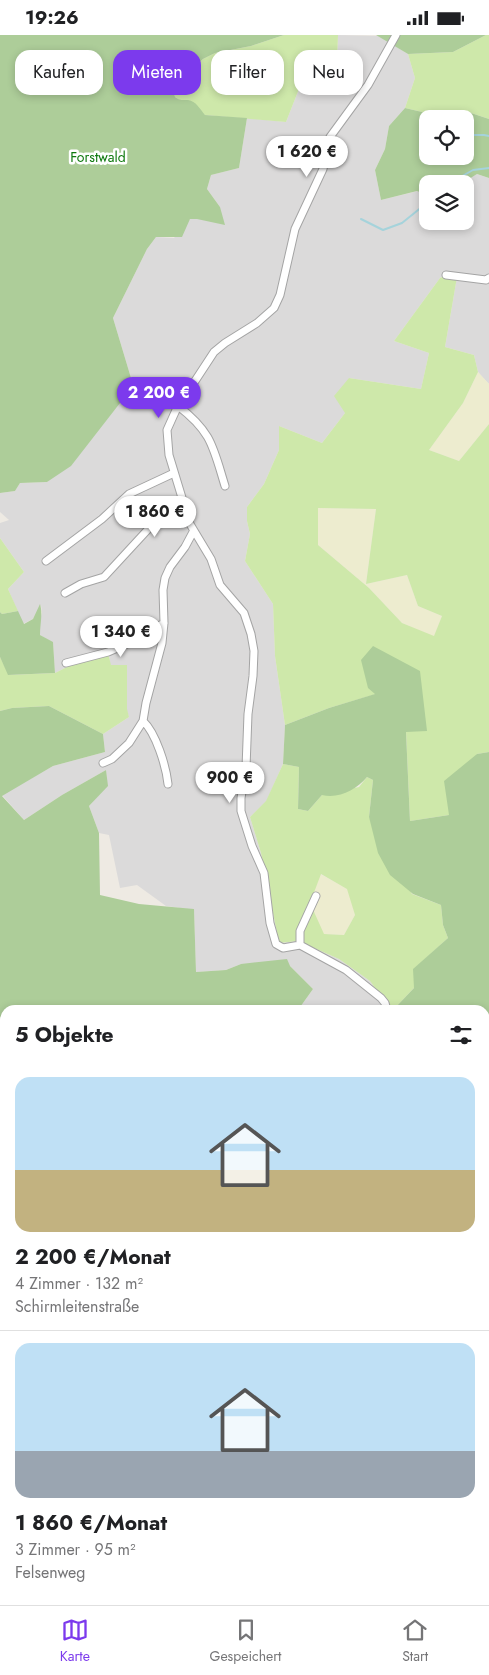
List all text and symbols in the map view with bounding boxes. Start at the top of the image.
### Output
text: 19:26 [25,4,79,31]
chip: Kaufen [15,50,103,95]
chip: Mieten [113,50,201,95]
chip: Filter [211,50,284,95]
chip: Neu [294,50,363,95]
map controls [419,110,474,230]
button: locate [419,110,474,165]
pin: 1 620 € [261,135,353,178]
text: 1 620 € [277,140,337,163]
park label: Forstwald [70,147,126,167]
button: layers [419,175,474,230]
pin: 2 200 € [113,377,205,419]
text: 2 200 € [128,381,190,404]
pin: 1 860 € [109,495,201,538]
text: 1 860 € [125,500,185,523]
pin: 1 340 € [75,615,167,658]
text: 1 340 € [91,620,151,643]
pin: 900 € [195,761,265,804]
text: 900 € [206,766,254,789]
text: 5 Objekte [15,1020,114,1050]
icon: filters [447,1021,475,1049]
icon: home [200,1110,290,1200]
text: 2 200 €/Monat [15,1242,171,1272]
text: 4 Zimmer · 132 m² [15,1272,143,1295]
text: Schirmleitenstraße [15,1295,139,1318]
icon: home [200,1375,290,1465]
text: 1 860 €/Monat [15,1508,167,1538]
text: 3 Zimmer · 95 m² [15,1538,136,1561]
text: Felsenweg [15,1561,85,1584]
tab: Karte [60,1616,90,1666]
tab: Gespeichert [210,1616,281,1666]
tab: Start [401,1616,429,1666]

